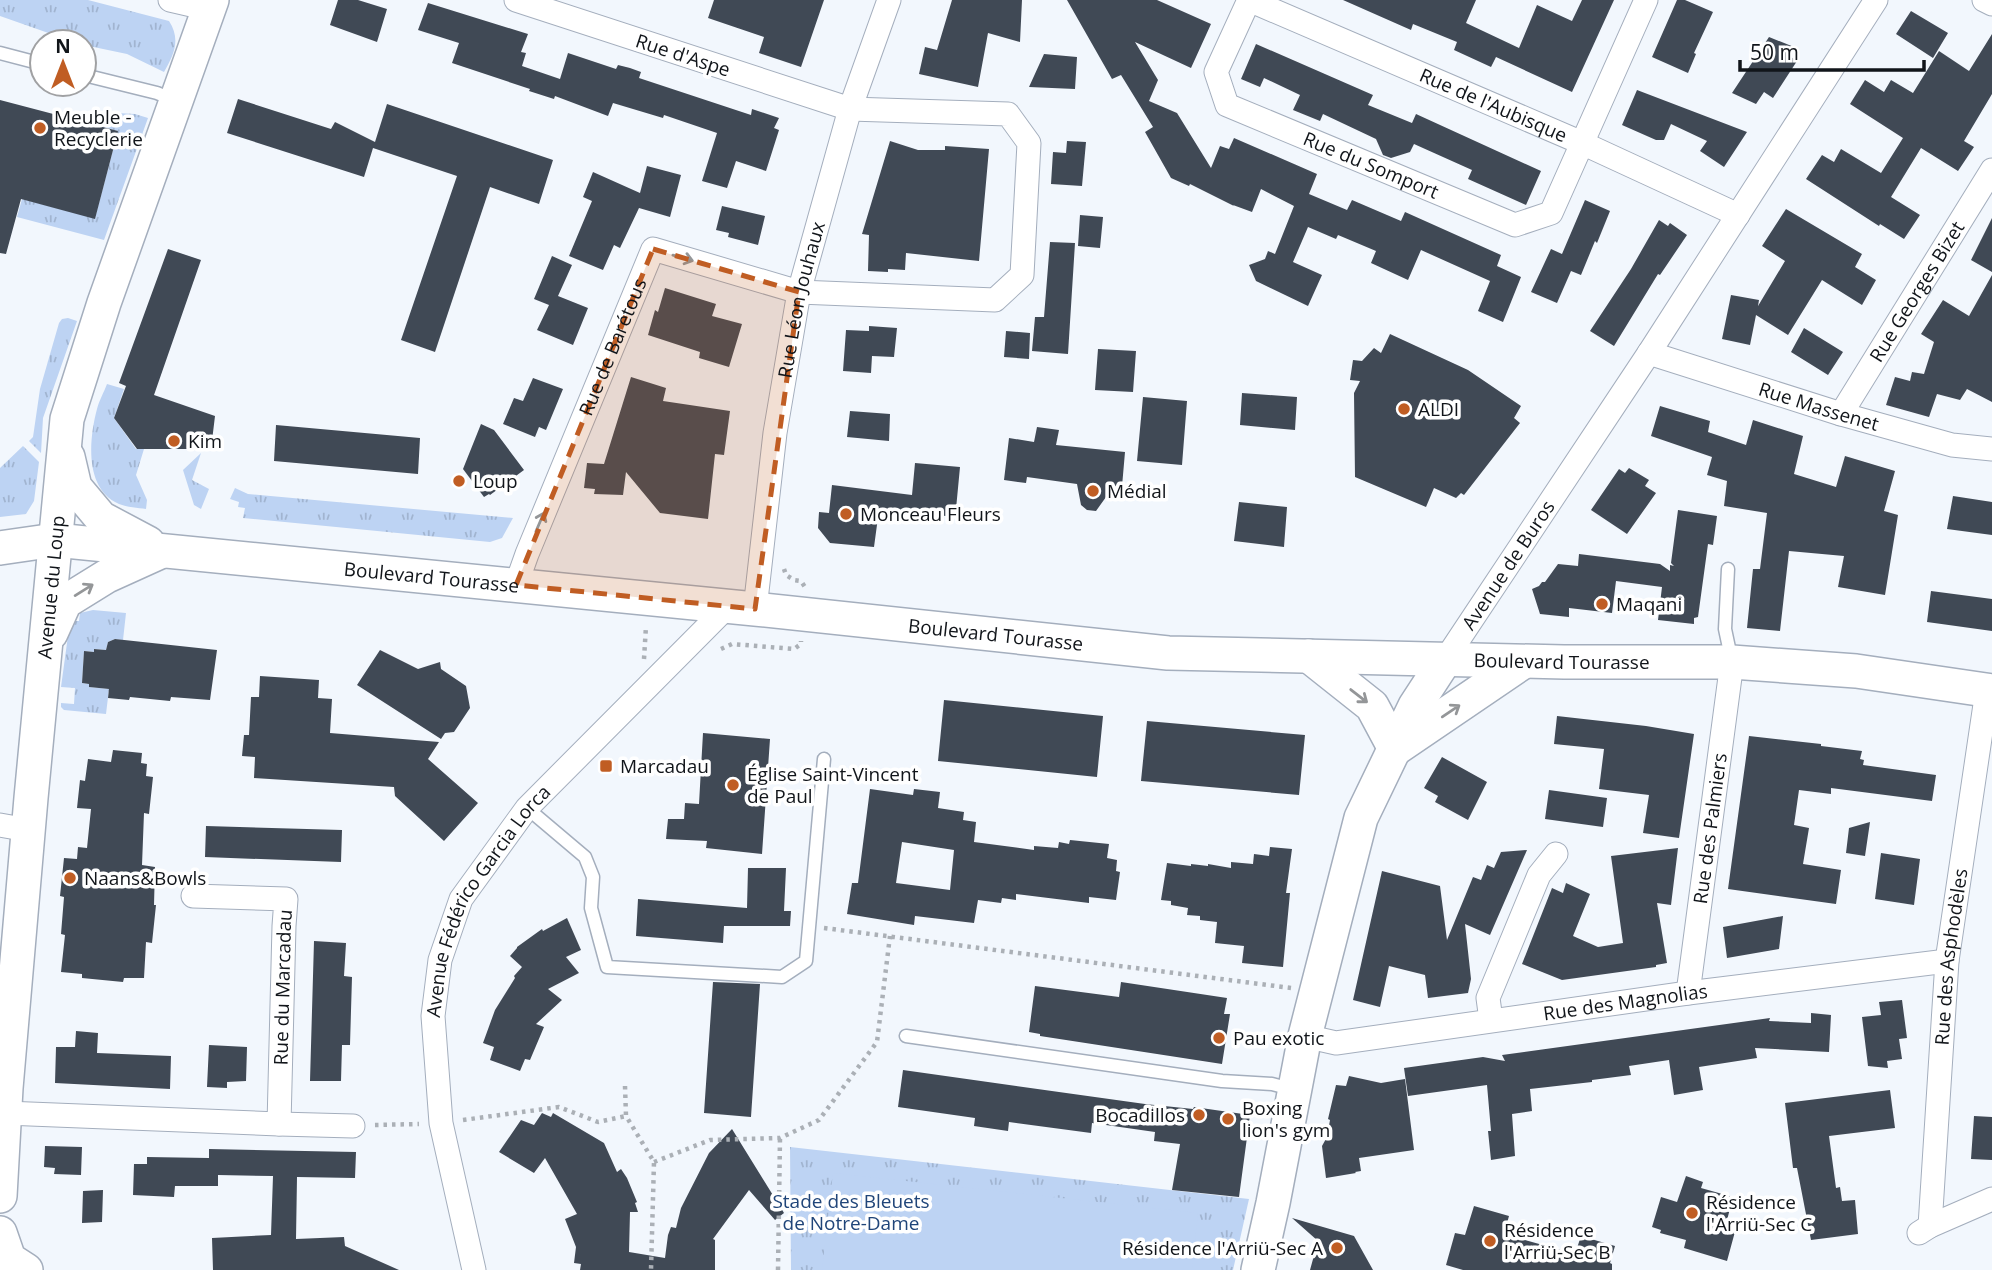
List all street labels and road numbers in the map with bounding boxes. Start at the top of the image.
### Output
street label: Rue d'Aspe [632,27,734,83]
street label: Rue de l'Aubisque [1416,62,1571,148]
street label: Rue du Somport [1299,125,1443,205]
street label: Rue Georges Bizet [1863,216,1970,367]
street label: Rue Léon Jouhaux [772,218,831,380]
street label: Rue de Barétous [573,274,653,420]
street label: Rue Massenet [1755,376,1882,437]
street label: Avenue de Buros [1456,495,1561,635]
street label: Avenue du Loup [31,514,71,660]
street label: Boulevard Tourasse [343,556,520,599]
street label: Boulevard Tourasse [907,612,1085,657]
street label: Boulevard Tourasse [1473,647,1650,675]
street label: Rue des Palmiers [1687,751,1733,905]
street label: Avenue Fédérico Garcia Lorca [420,779,556,1019]
street label: Rue des Asphodèles [1929,867,1974,1046]
street label: Rue du Marcadau [267,908,298,1066]
street label: Rue des Magnolias [1542,978,1709,1026]

